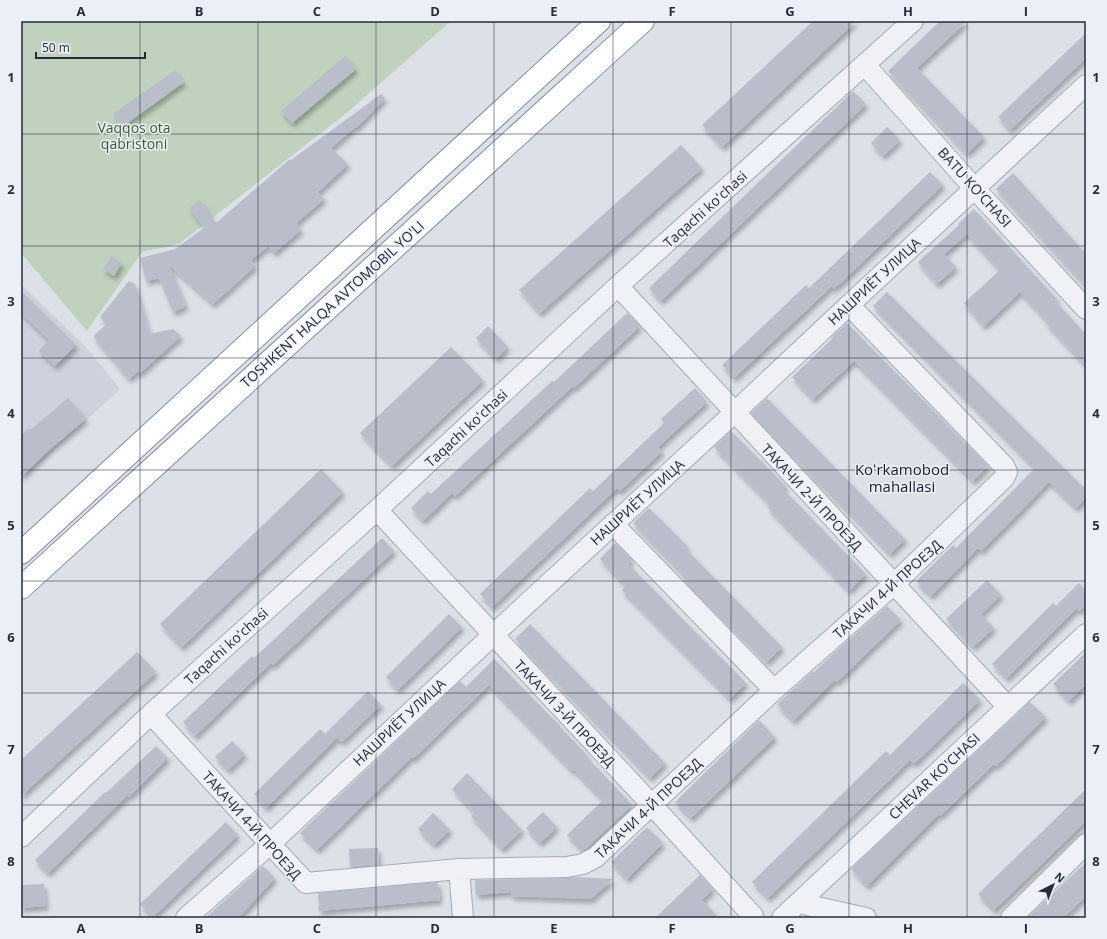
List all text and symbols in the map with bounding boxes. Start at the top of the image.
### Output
text: A [77,2,86,20]
text: B [195,2,204,20]
text: C [313,2,321,20]
text: D [430,2,440,20]
text: E [550,2,558,20]
text: F [668,2,676,20]
text: G [785,2,795,20]
text: H [903,2,913,20]
text: I [1024,2,1028,20]
scale bar [36,34,145,60]
text: 50 m [42,39,70,56]
text: 1 [7,68,15,86]
text: 1 [1092,68,1100,86]
park label: Vaqqos ota qabristoni [97,118,171,153]
street label: BATU KO'CHASI [934,143,1016,231]
street label: Taqachi koʻchasi [659,166,751,252]
text: 2 [7,180,15,198]
text: 2 [1092,180,1100,198]
street label: TOSHKENT HALQA AVTOMOBIL YO'LI [236,216,428,392]
street label: НАШРИЁТ УЛИЦА [824,233,925,329]
text: 3 [7,292,15,310]
text: 3 [1092,292,1100,310]
street label: Taqachi koʻchasi [421,385,511,471]
text: 4 [7,404,15,422]
text: 4 [1092,404,1100,422]
street label: ТАКАЧИ 2-Й ПРОЕЗД [757,439,867,555]
street label: НАШРИЁТ УЛИЦА [586,455,688,549]
district label: Koʻrkamobod mahallasi [855,459,949,496]
text: 5 [7,516,15,534]
text: 5 [1092,516,1100,534]
street label: ТАКАЧИ 4-Й ПРОЕЗД [829,535,946,643]
street label: Taqachi koʻchasi [180,603,272,689]
text: 6 [7,628,15,646]
text: 6 [1092,628,1100,646]
street label: ТАКАЧИ 3-Й ПРОЕЗД [510,655,620,771]
street label: НАШРИЁТ УЛИЦА [349,674,450,770]
street label: CHEVAR KO'CHASI [884,729,984,823]
text: 7 [7,740,15,758]
text: 7 [1092,740,1100,758]
street label: ТАКАЧИ 4-Й ПРОЕЗД [590,753,706,863]
street label: ТАКАЧИ 4-Й ПРОЕЗД [198,767,306,884]
text: 8 [7,852,15,870]
text: 8 [1092,852,1100,870]
north arrow [1033,865,1073,905]
text: N [1052,869,1068,886]
text: A [77,919,86,937]
text: B [195,919,204,937]
text: C [313,919,321,937]
text: D [430,919,440,937]
text: E [550,919,558,937]
text: F [668,919,676,937]
text: G [785,919,795,937]
text: H [903,919,913,937]
text: I [1024,919,1028,937]

